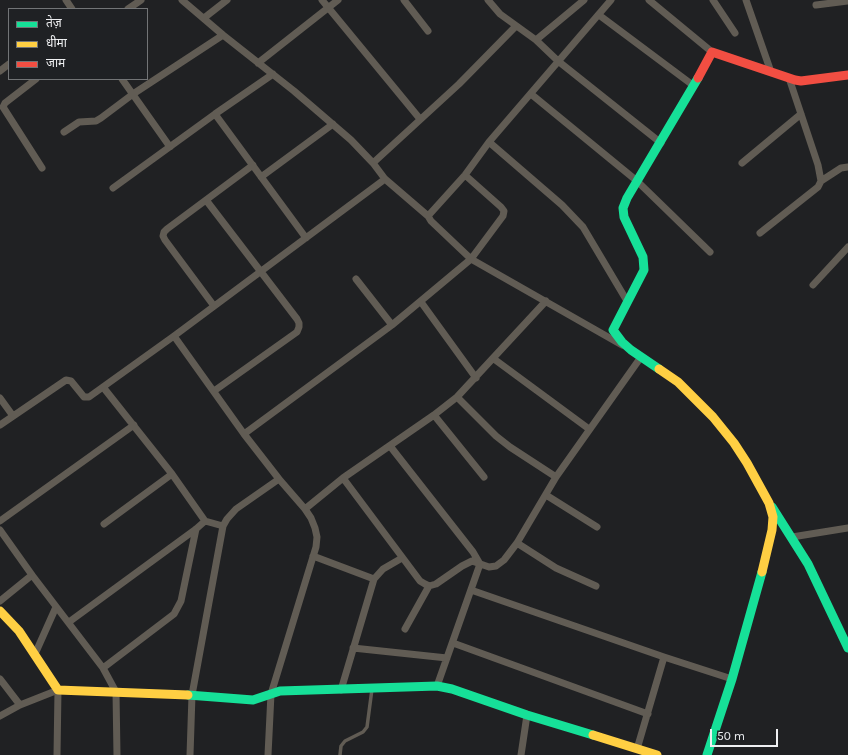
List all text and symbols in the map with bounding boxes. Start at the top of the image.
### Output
legend [8,8,148,80]
text: तेज़ [46,16,62,30]
text: धीमा [46,36,67,50]
text: जाम [46,56,65,70]
scale bar [712,721,780,747]
text: 50 m [717,729,745,743]

